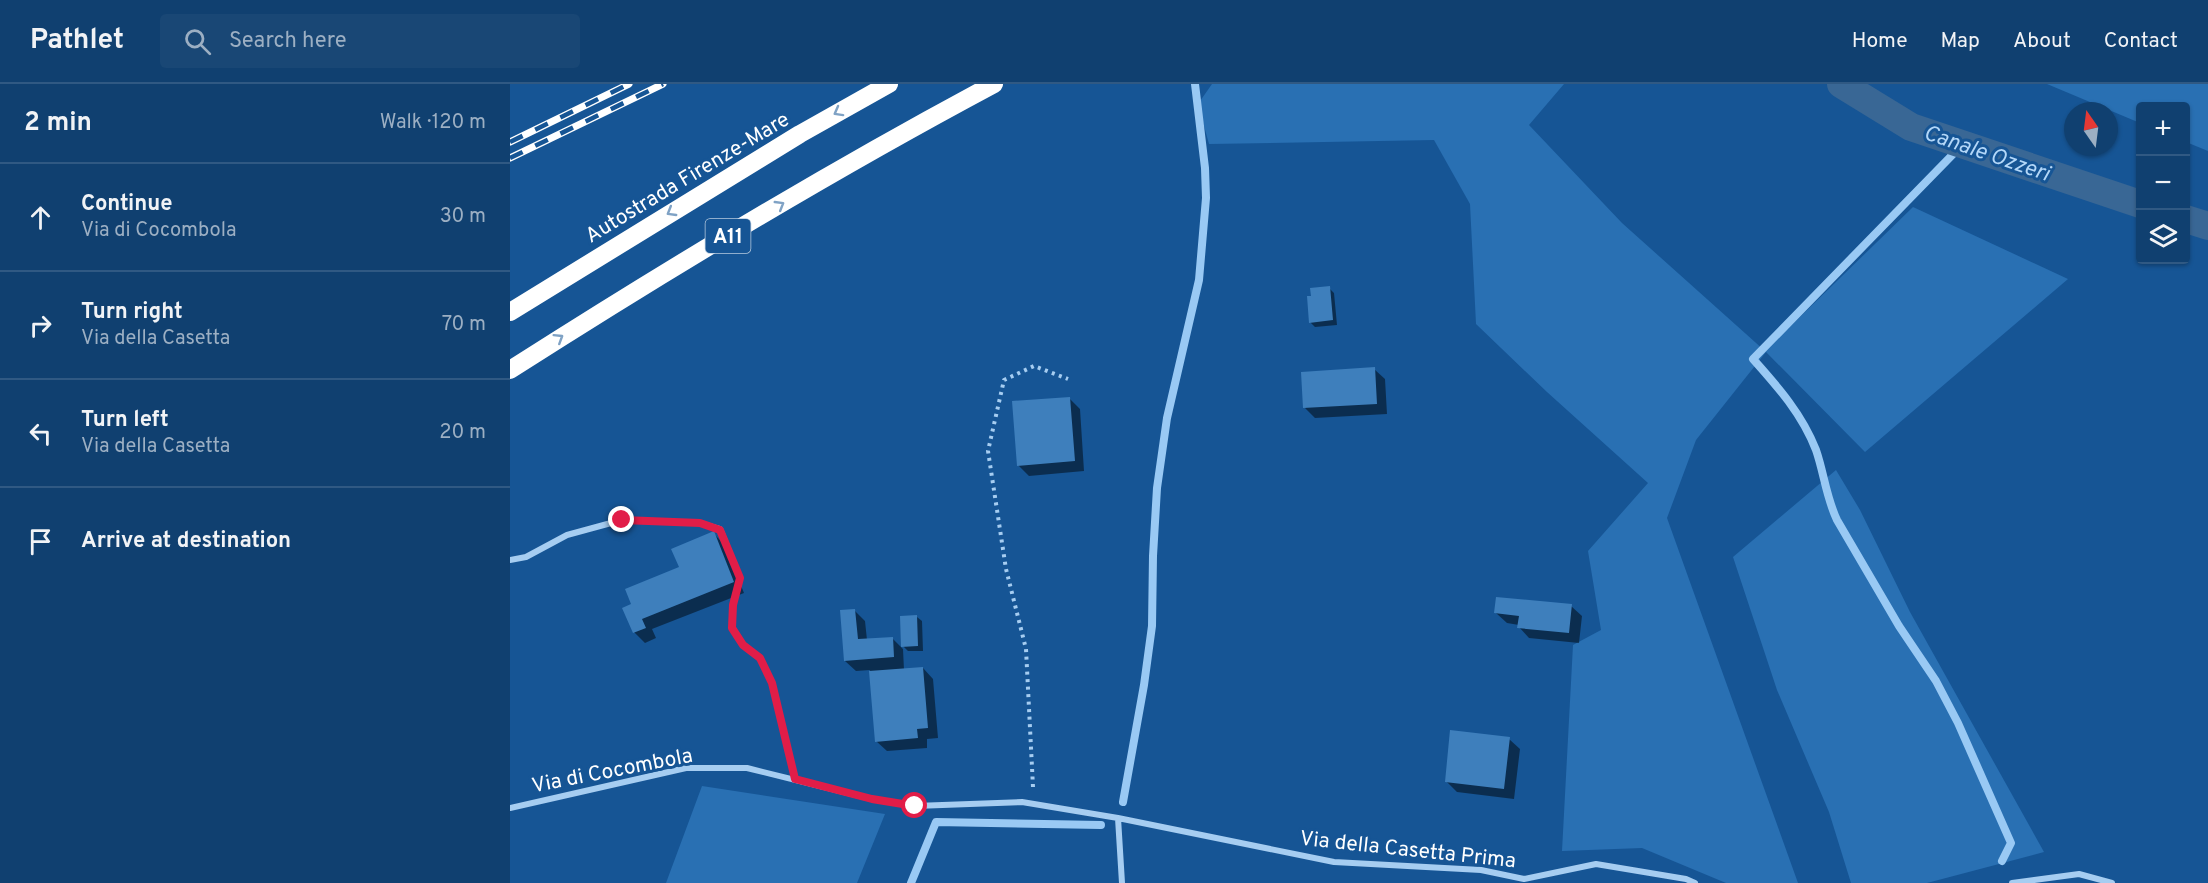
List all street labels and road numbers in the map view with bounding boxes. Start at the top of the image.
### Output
street label: Autostrada Firenze-Mare [581,107,795,250]
road number: A11 [706,219,750,253]
street label: Via di Cocombola [530,743,695,800]
street label: Via della Casetta Prima [1298,826,1517,875]

